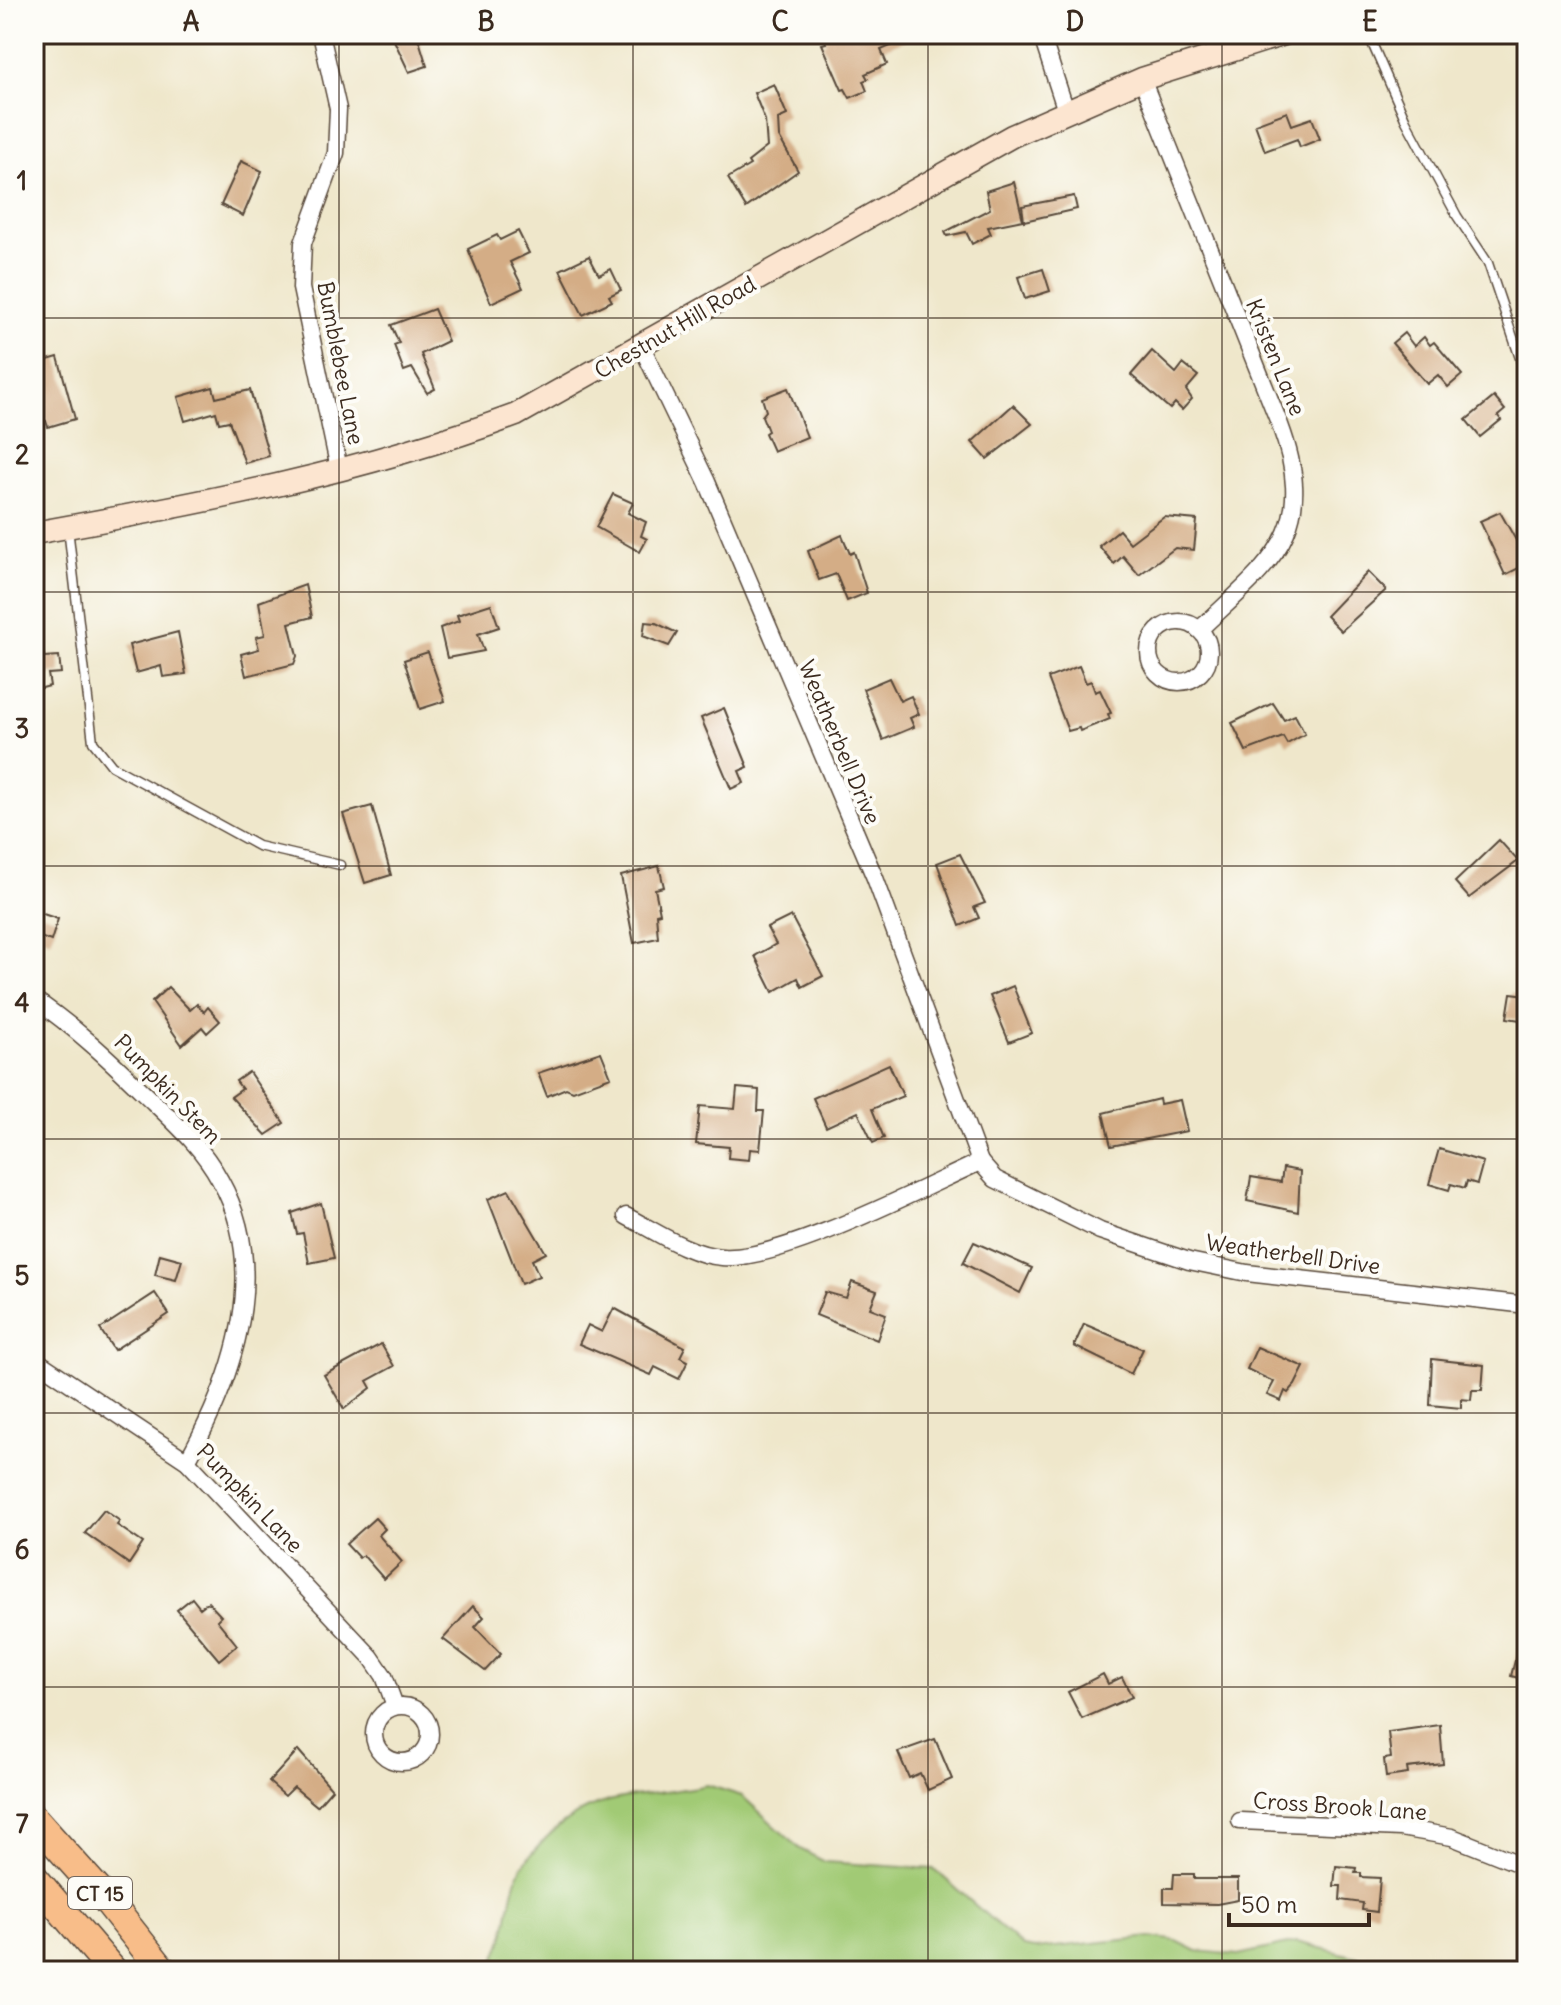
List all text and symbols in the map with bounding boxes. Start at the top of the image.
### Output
text: A [183,5,200,38]
text: B [477,5,495,38]
text: C [771,5,789,38]
text: D [1066,5,1084,38]
text: E [1362,5,1378,38]
text: 1 [17,164,27,197]
street label: Chestnut Hill Road [589,269,761,385]
street label: Bumblebee Lane [311,279,371,447]
street label: Kristen Lane [1240,295,1312,419]
text: 2 [15,438,29,471]
street label: Weatherbell Drive [793,656,887,828]
text: 3 [15,712,29,745]
text: 4 [14,986,30,1019]
street label: Pumpkin Stem [109,1028,227,1150]
street label: Weatherbell Drive [1204,1228,1382,1280]
text: 5 [15,1259,30,1292]
street label: Pumpkin Lane [191,1438,309,1558]
text: 6 [14,1533,30,1566]
street label: Cross Brook Lane [1252,1786,1428,1826]
text: 7 [16,1807,29,1840]
road number: CT 15 [68,1877,132,1909]
scale bar [1229,1877,1369,1927]
text: 50 m [1241,1889,1297,1919]

